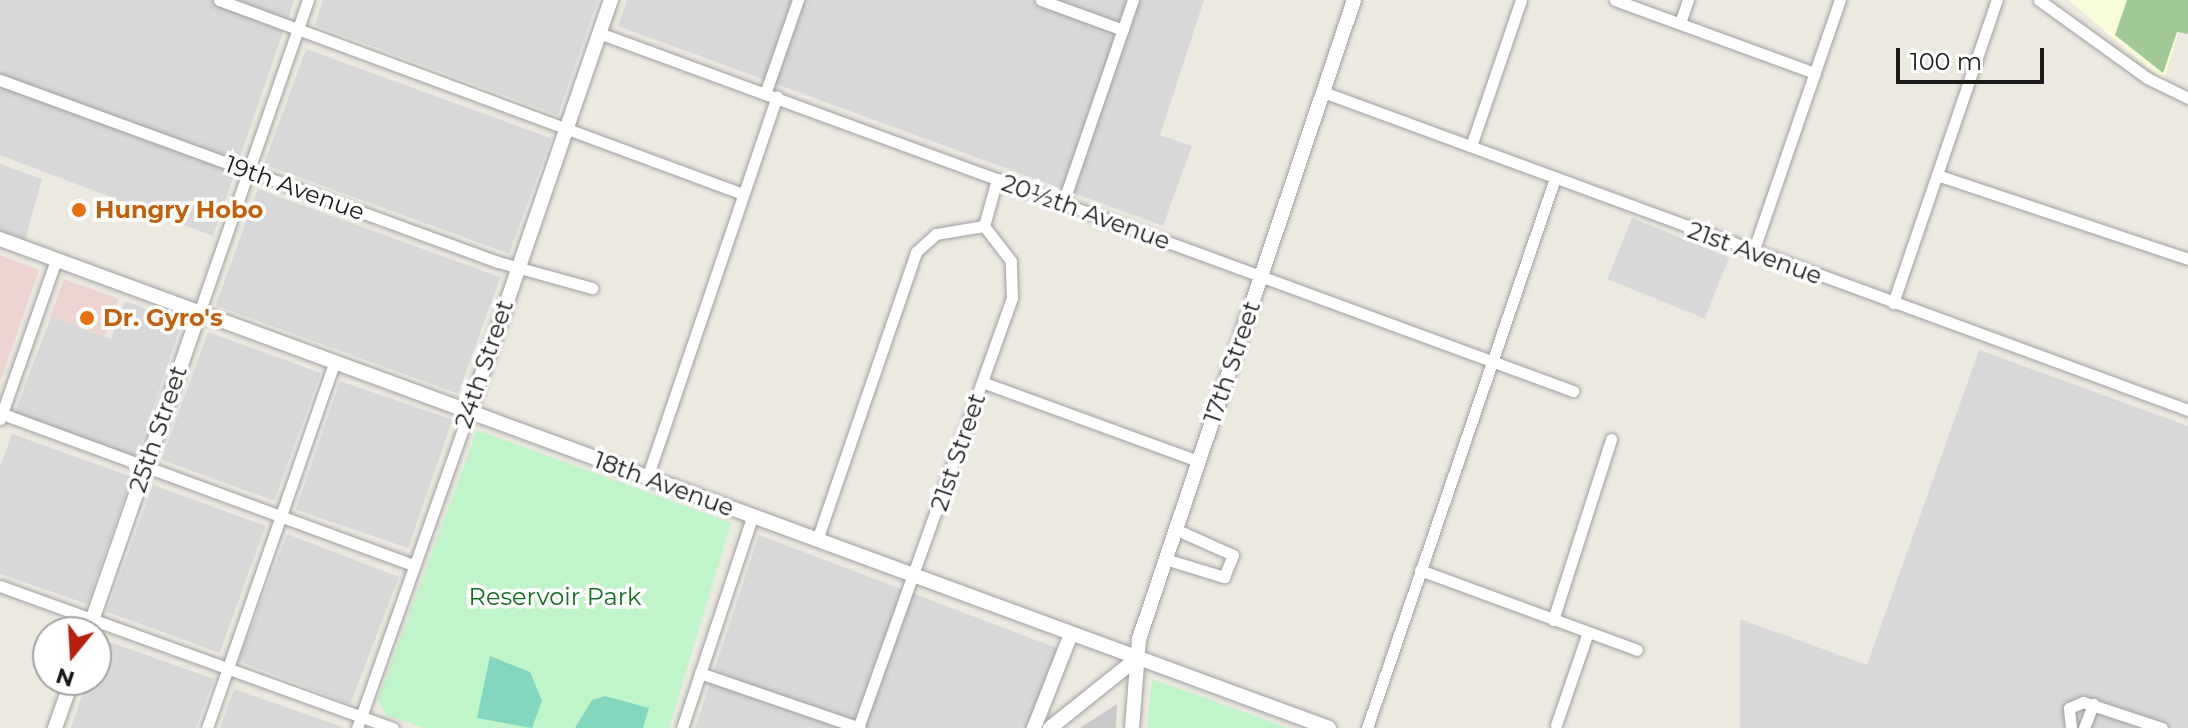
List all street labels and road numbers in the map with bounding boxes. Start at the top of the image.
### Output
street label: 19th Avenue [221,149,369,227]
street label: 20½th Avenue [998,168,1174,256]
street label: 21st Avenue [1684,215,1826,291]
street label: 24th Street [449,296,519,432]
street label: 17th Street [1198,297,1266,427]
street label: 25th Street [123,362,193,496]
street label: 21st Street [924,389,992,515]
street label: 18th Avenue [590,445,738,523]

